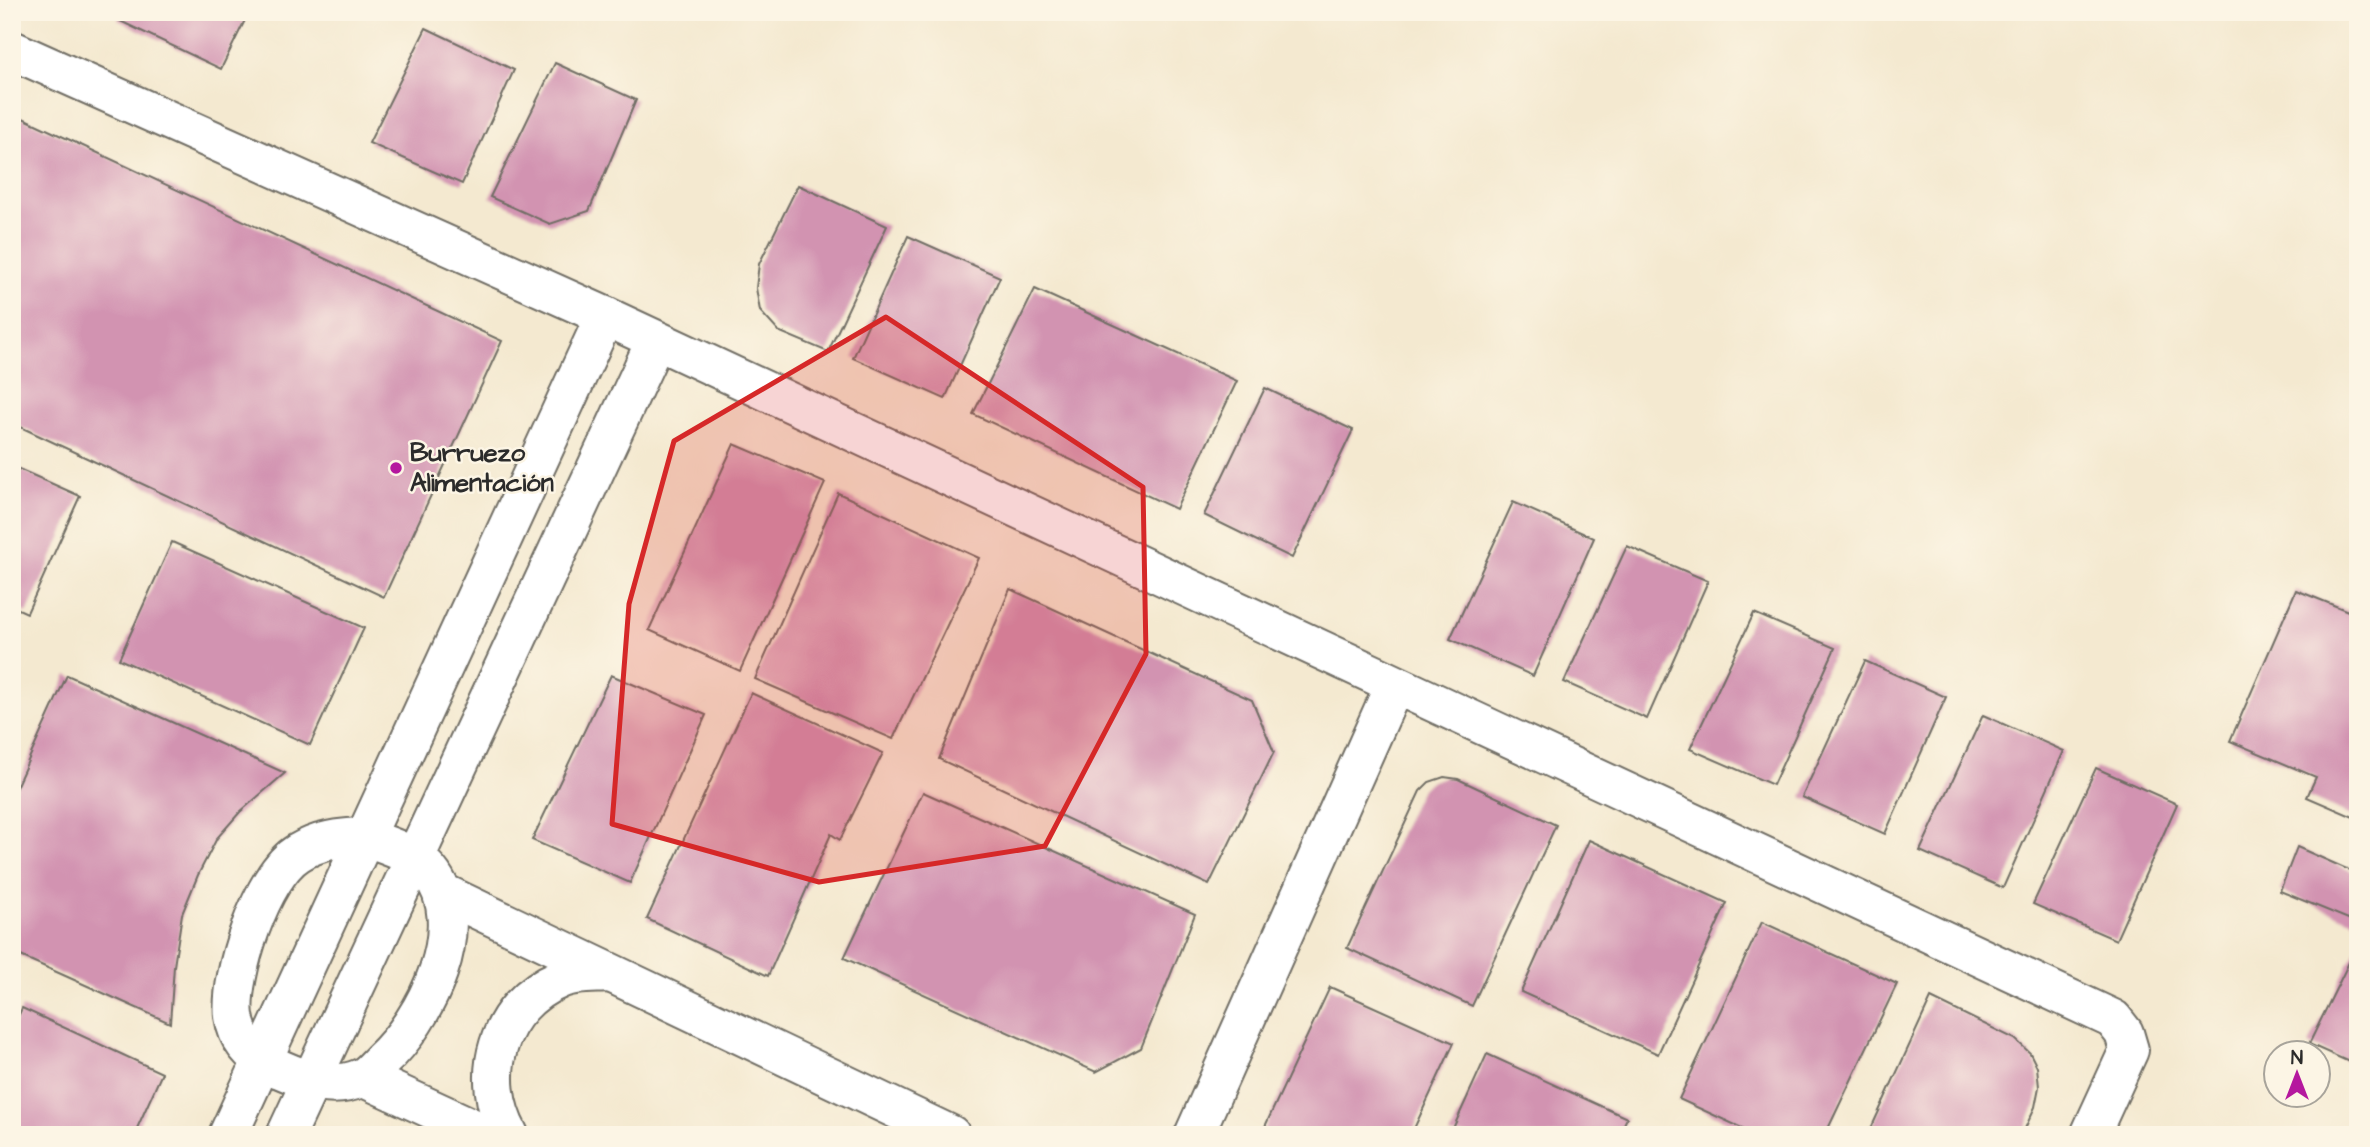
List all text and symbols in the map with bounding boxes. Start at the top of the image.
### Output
place label: Burruezo Alimentación [410,435,554,501]
marker: Burruezo Alimentación [388,460,404,476]
north arrow [2262,1038,2332,1108]
text: N [2291,1045,2303,1072]

